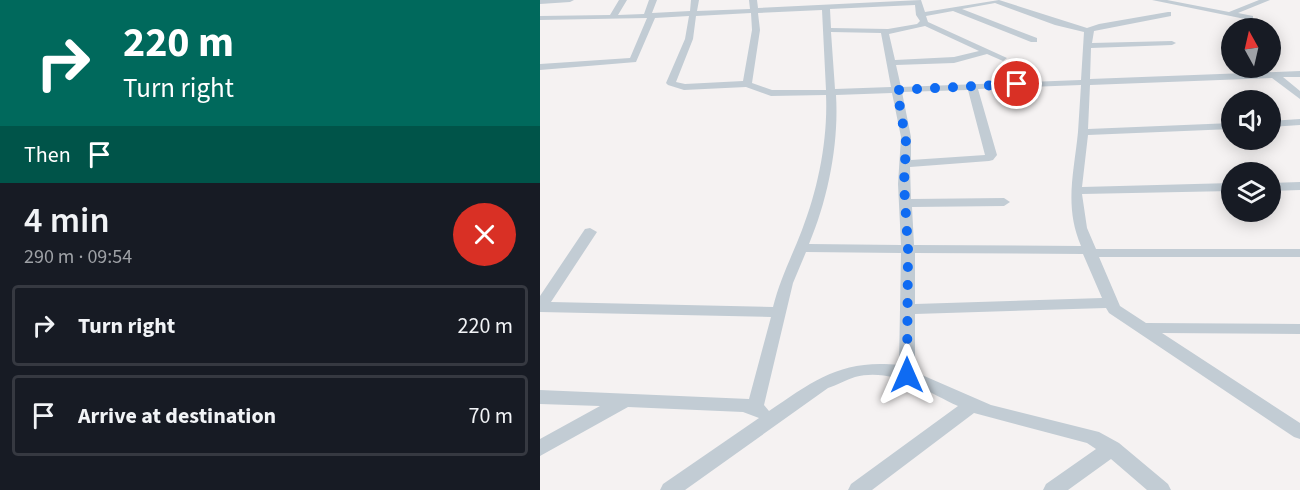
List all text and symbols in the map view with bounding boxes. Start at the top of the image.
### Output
text: 220 m [123,13,234,73]
north arrow [1221,18,1281,78]
map controls [1221,18,1281,222]
icon: right [24,24,102,102]
pin [991,58,1042,109]
icon: arrive [1000,67,1033,100]
text: Turn right [123,69,234,108]
button: sound [1221,90,1281,150]
icon: arrive [83,138,116,171]
text: Then [24,139,71,171]
button: layers [1221,162,1281,222]
text: 4 min [24,195,110,246]
button: close [453,203,516,266]
text: 290 m · 09:54 [24,243,132,271]
icon: right [27,309,60,342]
text: Turn right [78,310,175,342]
text: 220 m [458,310,513,342]
position arrow [875,343,939,407]
icon: arrive [27,399,60,432]
text: Arrive at destination [78,400,276,432]
text: 70 m [468,400,513,432]

